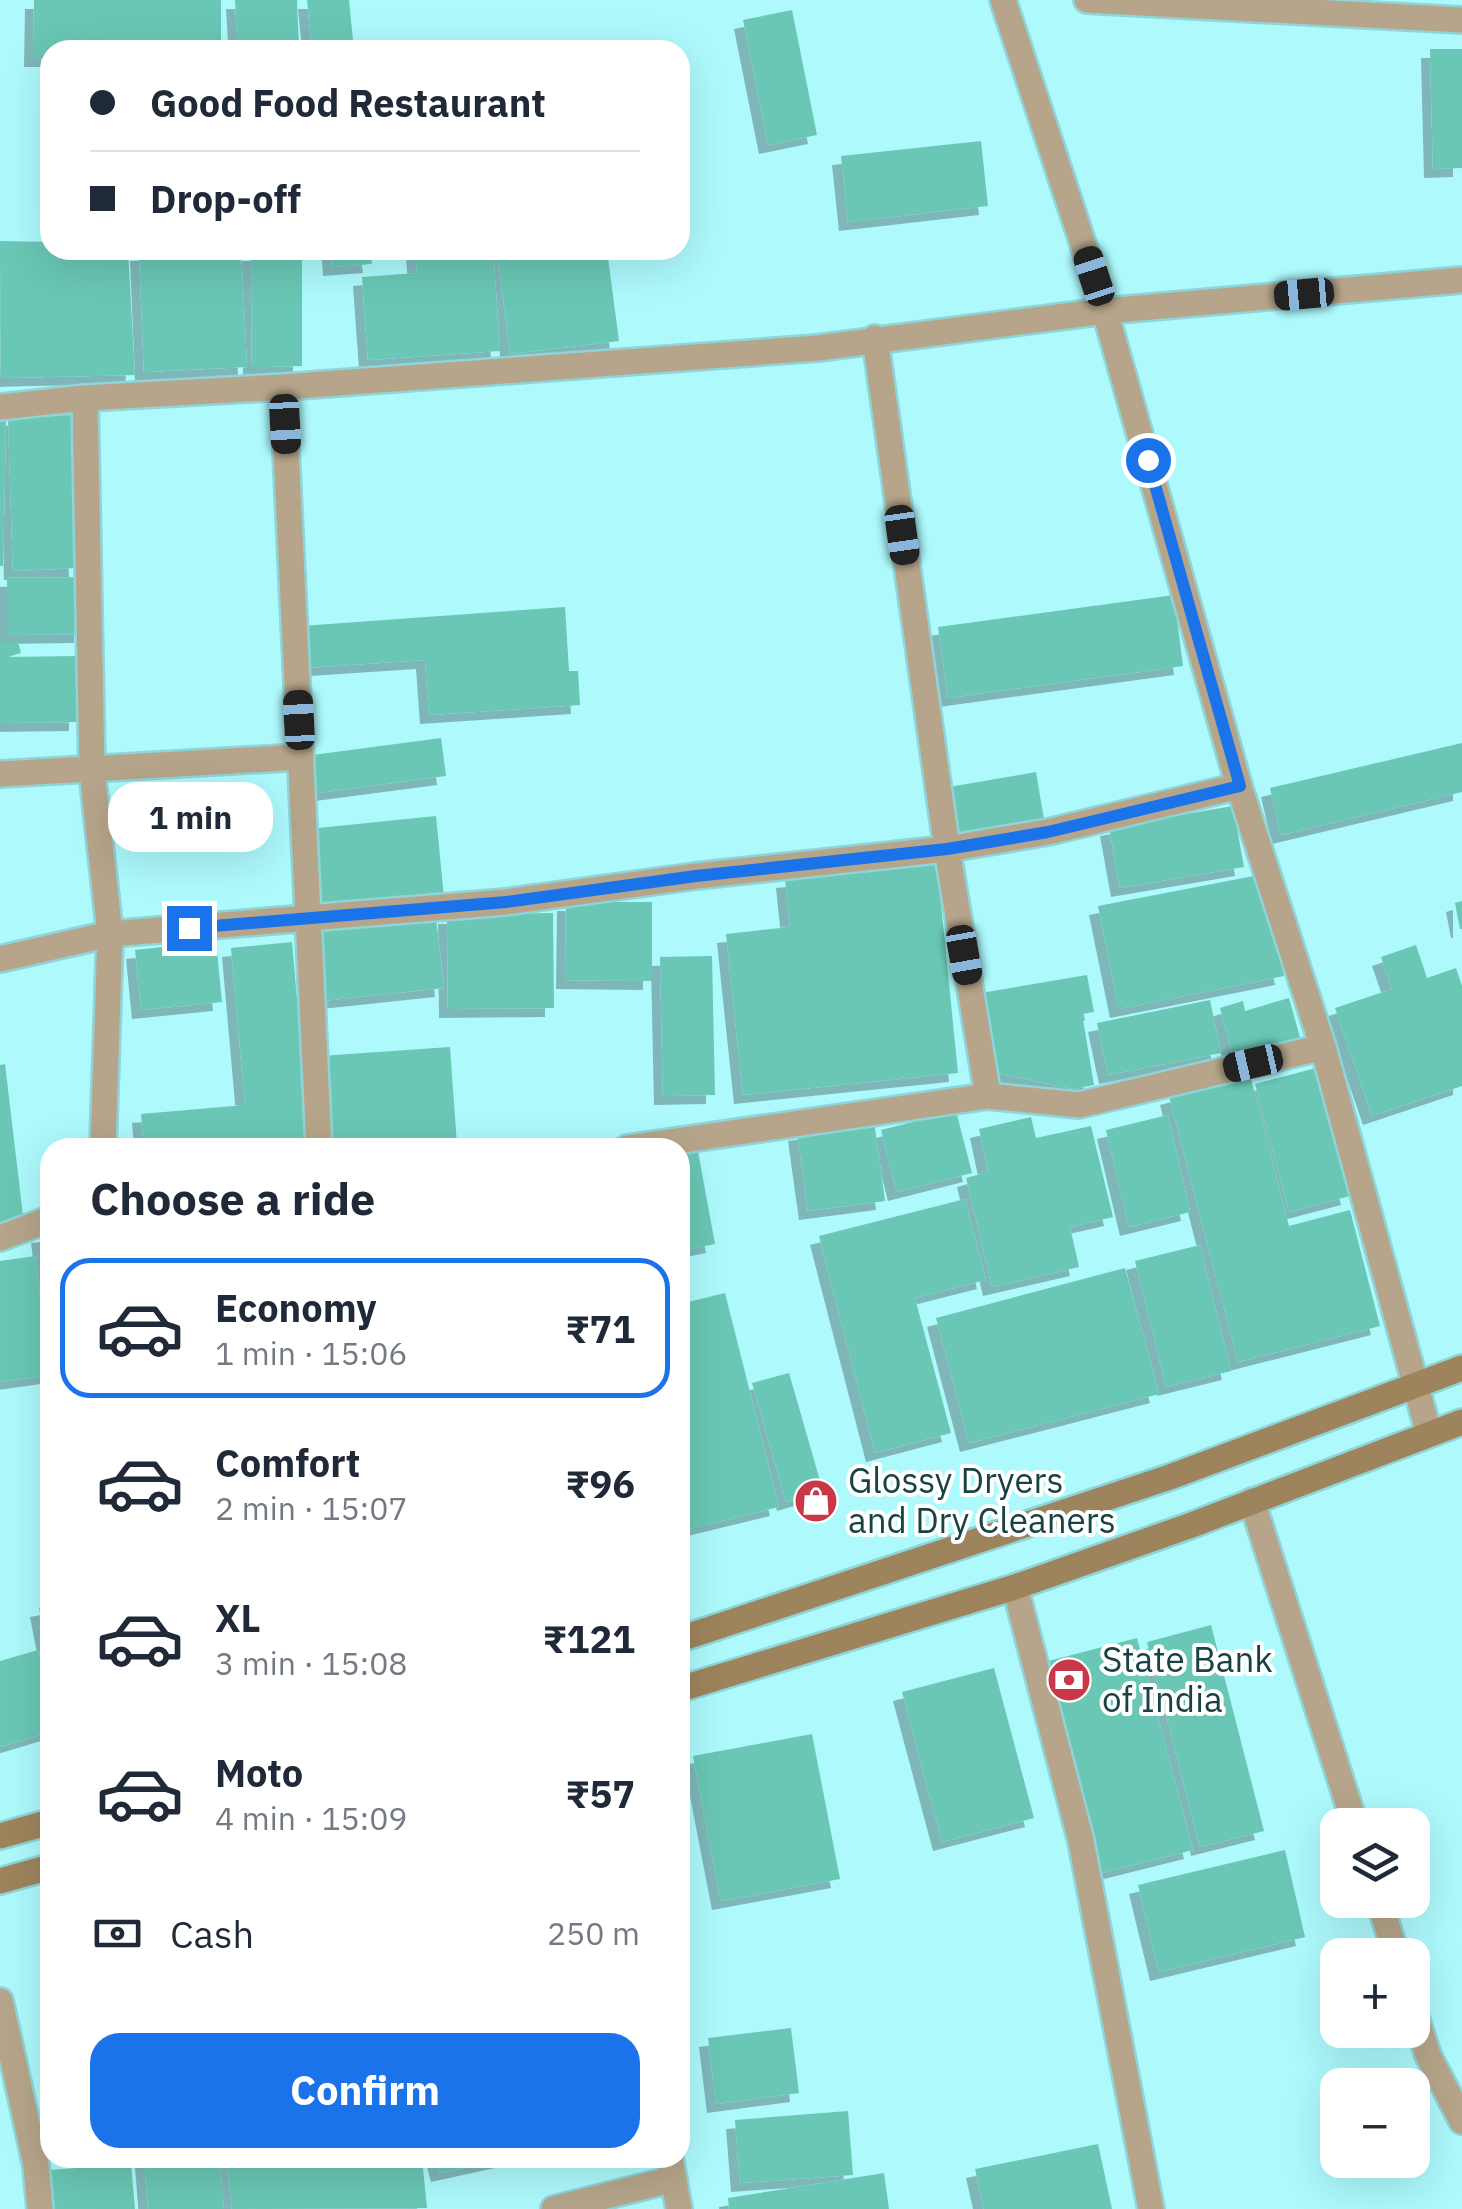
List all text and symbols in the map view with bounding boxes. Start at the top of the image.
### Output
text: Good Food Restaurant [150,78,546,127]
text: Drop-off [150,174,301,223]
car [1070,243,1118,309]
car [1273,276,1335,312]
car [268,393,302,455]
route start [1126,438,1171,483]
car [883,503,921,567]
car [282,689,316,751]
callout: 1 min [106,783,272,853]
text: 1 min [149,796,232,838]
route end [167,906,212,951]
car [944,923,984,987]
car [1220,1042,1286,1084]
text: Choose a ride [90,1169,375,1227]
icon: car [95,1283,185,1373]
text: Economy [215,1283,377,1332]
text: ₹71 [565,1304,635,1353]
text: 1 min · 15:06 [215,1332,408,1374]
icon: car [95,1438,185,1528]
text: Comfort [215,1438,360,1487]
place label: Glossy Dryers and Dry Cleaners [848,1457,1116,1543]
text: ₹96 [565,1459,635,1508]
shop icon: Glossy Dryers and Dry Cleaners [793,1478,839,1524]
text: 2 min · 15:07 [215,1487,408,1529]
icon: car [95,1593,185,1683]
text: XL [215,1593,261,1642]
text: ₹121 [543,1614,635,1663]
place label: State Bank of India [1102,1636,1273,1722]
text: 3 min · 15:08 [215,1642,408,1684]
bank icon: State Bank of India [1046,1657,1092,1703]
icon: car [95,1748,185,1838]
text: Moto [215,1748,303,1797]
text: ₹57 [565,1769,635,1818]
text: 4 min · 15:09 [215,1797,408,1839]
map controls [1320,1808,1430,2178]
button: layers [1320,1808,1430,1918]
icon: cash [90,1906,145,1961]
text: Cash [170,1909,254,1958]
text: 250 m [547,1912,640,1954]
button: + [1320,1938,1430,2048]
button: Confirm [90,2033,640,2148]
button: − [1320,2068,1430,2178]

